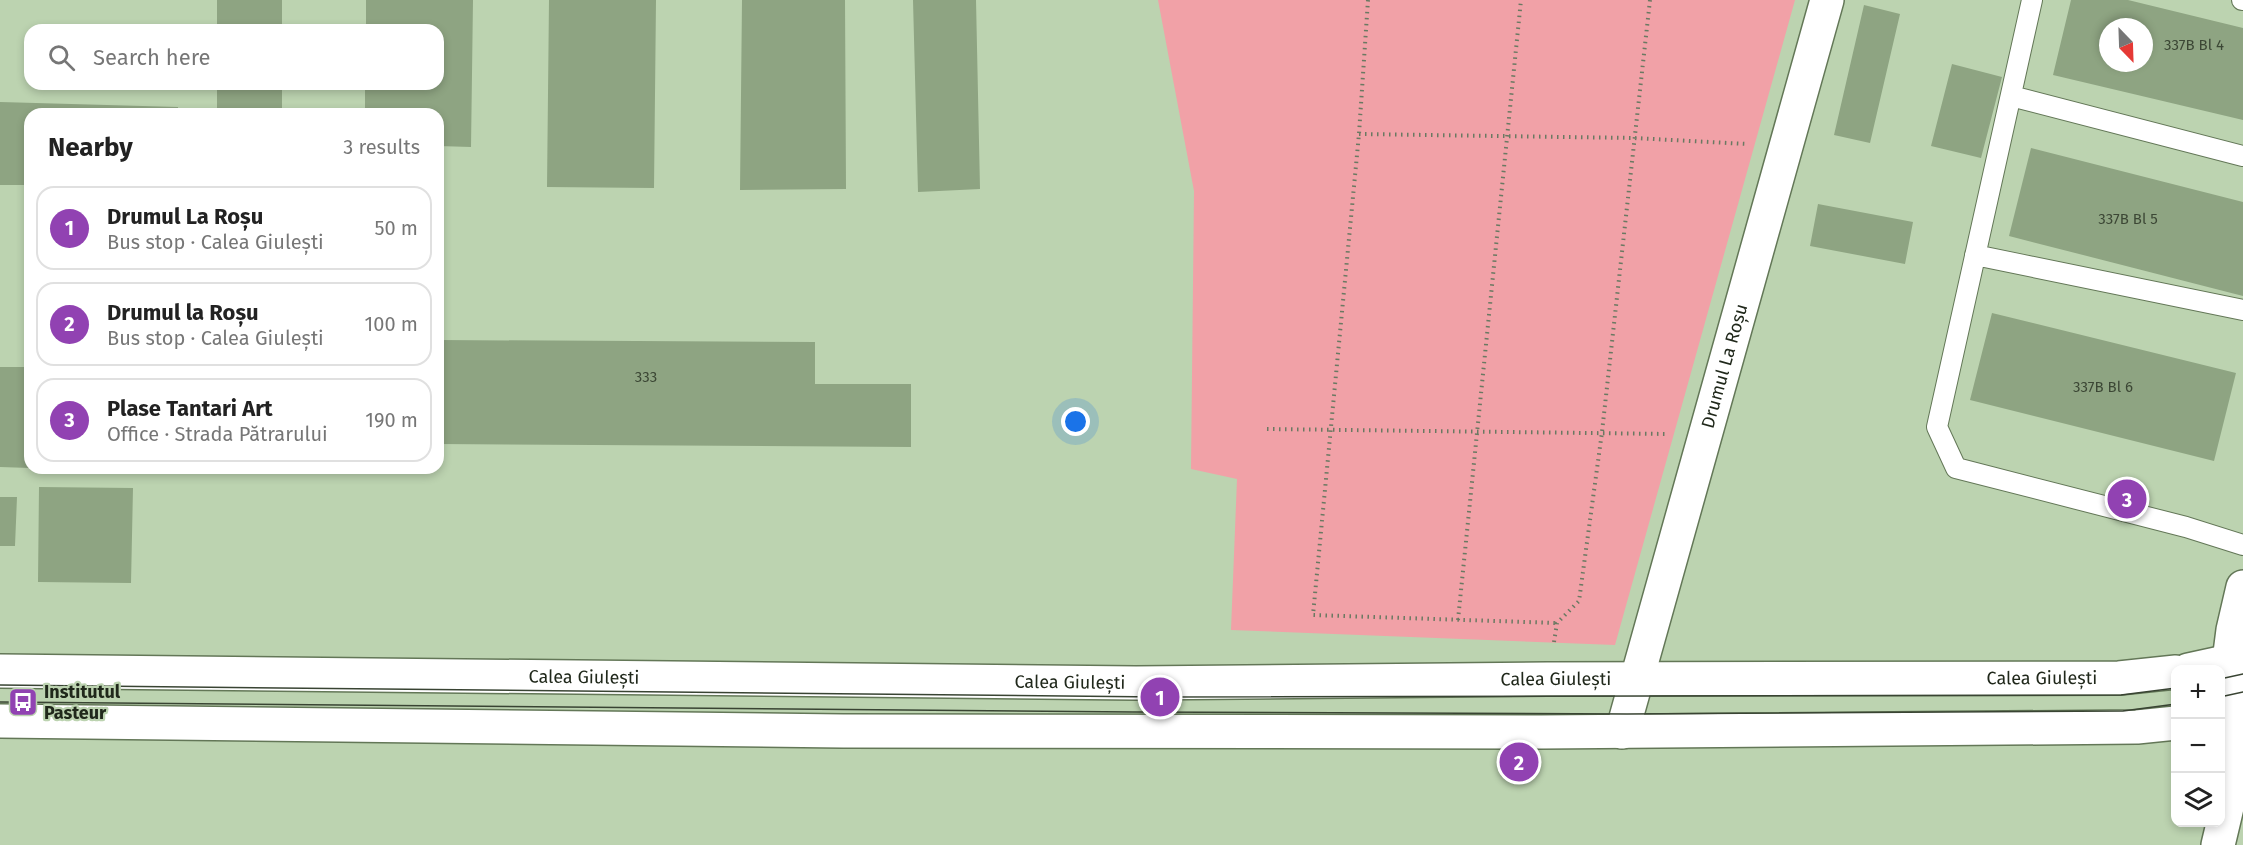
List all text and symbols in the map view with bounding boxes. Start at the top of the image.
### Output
north arrow [2099,18,2153,72]
search box [24,24,444,90]
house number: 337B Bl 4 [2164,36,2224,54]
icon: search [45,41,78,74]
text: Search here [93,44,211,71]
text: Nearby [48,132,133,163]
text: 3 results [343,135,420,159]
text: Drumul La Roșu [107,203,263,230]
house number: 337B Bl 5 [2098,210,2158,228]
text: 1 [65,216,74,240]
text: 50 m [374,216,418,240]
text: Bus stop · Calea Giulești [107,230,324,254]
text: Drumul la Roșu [107,299,259,326]
street label: Drumul La Roșu [1697,301,1752,431]
text: 2 [64,312,75,336]
text: 100 m [365,312,418,336]
text: Bus stop · Calea Giulești [107,326,324,350]
house number: 333 [635,368,657,386]
house number: 337B Bl 6 [2073,378,2133,396]
text: Plase Tantari Art [107,395,273,422]
your location [1061,407,1090,436]
text: 3 [64,408,75,432]
text: 190 m [365,408,418,432]
text: Office · Strada Pătrarului [107,422,328,446]
pin: 3 [2108,476,2146,522]
map controls [2171,665,2225,827]
button: + [2171,665,2225,719]
street label: Calea Giulești [528,666,640,690]
street label: Calea Giulești [1986,667,2097,690]
street label: Calea Giulești [1500,668,1611,691]
street label: Calea Giulești [1014,671,1125,695]
pin: 1 [1140,674,1180,720]
place label: Institutul Pasteur [44,681,121,724]
bus stop icon: Institutul Pasteur [7,686,39,718]
button: − [2171,719,2225,773]
pin: 2 [1500,740,1538,784]
button: layers [2171,773,2225,827]

